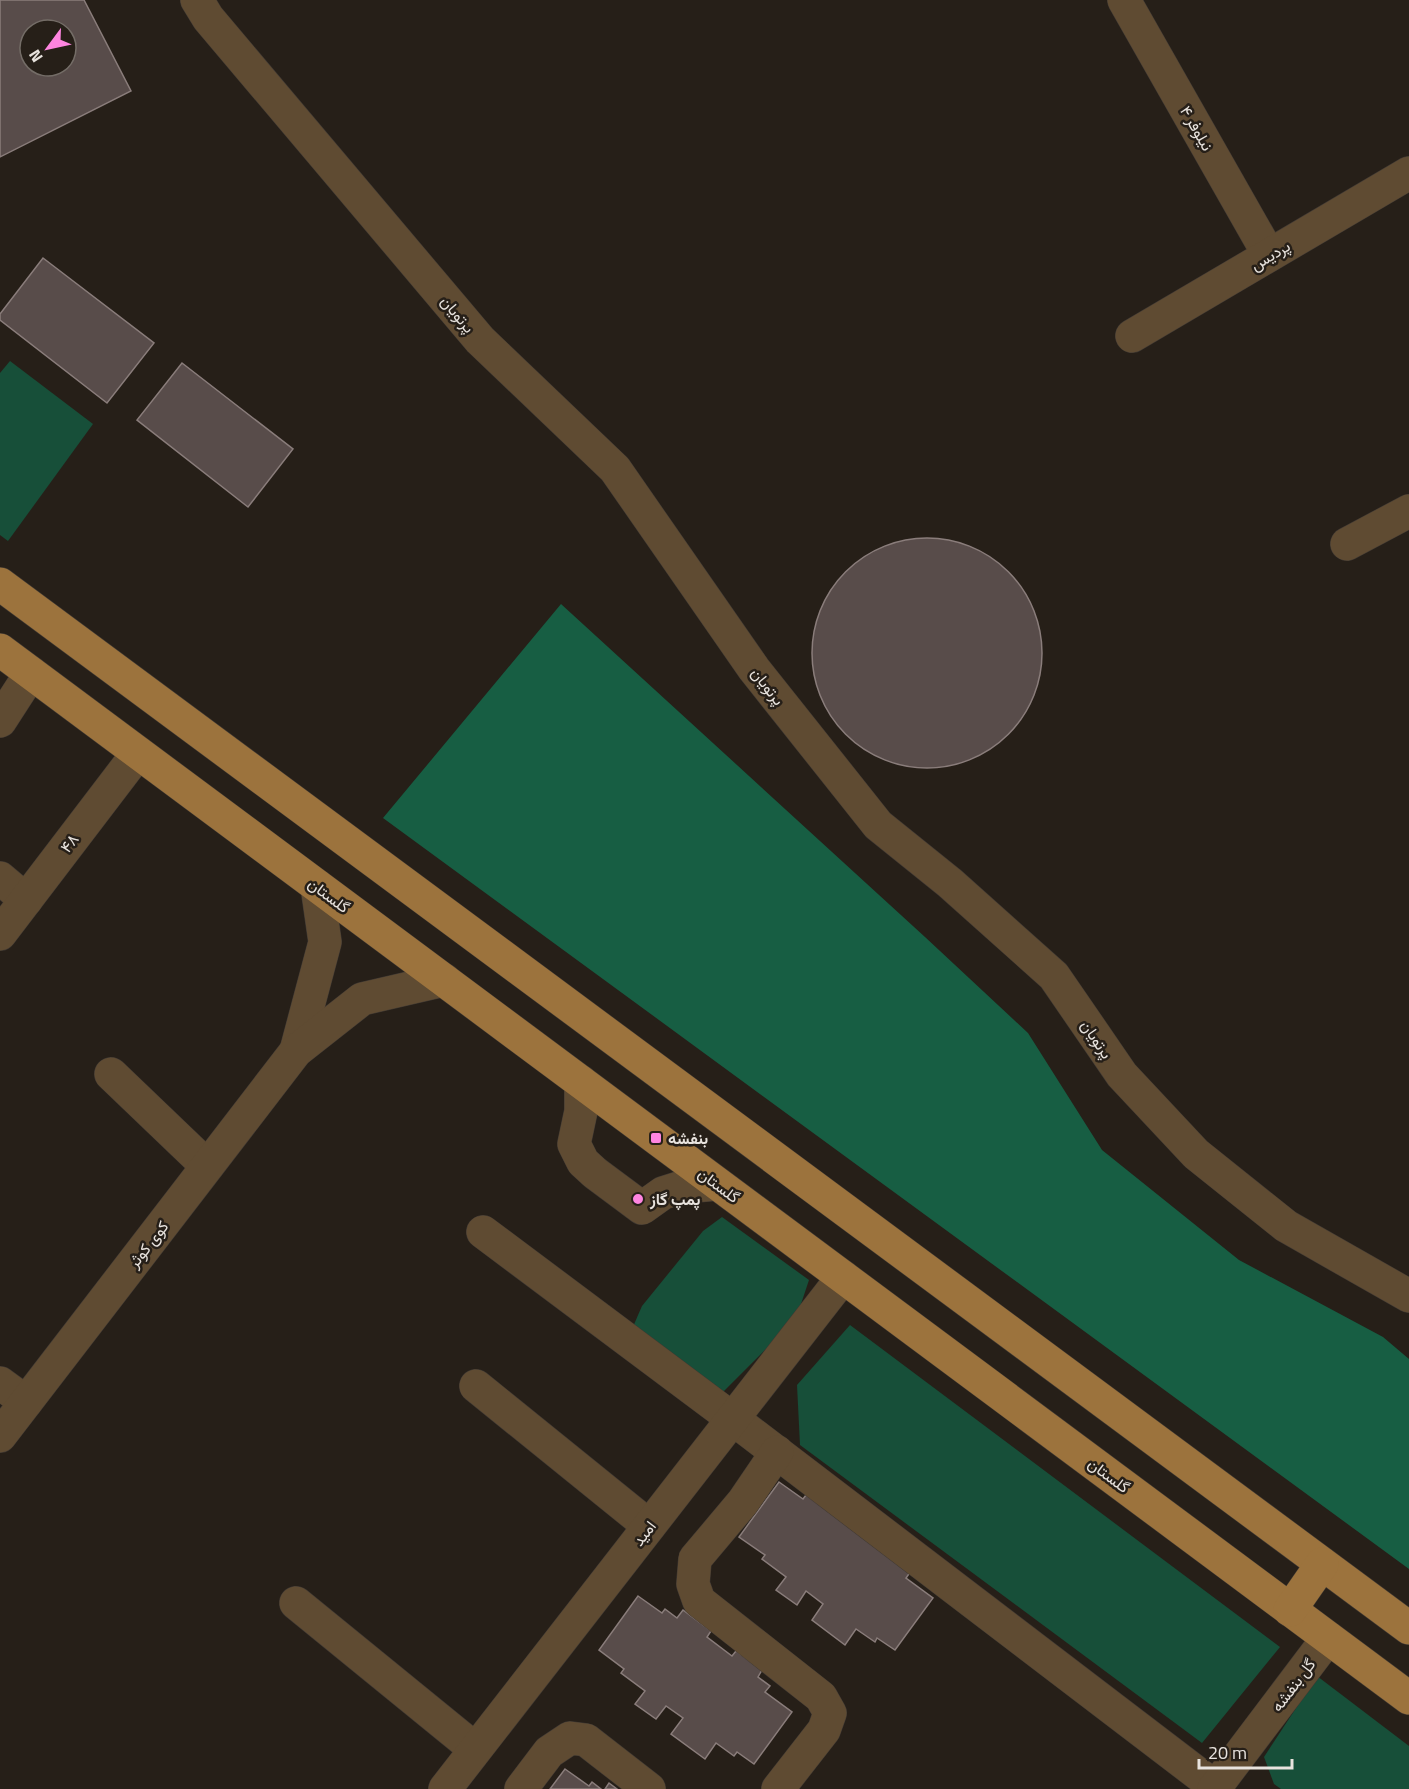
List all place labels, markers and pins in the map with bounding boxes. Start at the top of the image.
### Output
place label: بنفشه [668,1126,708,1150]
marker: بنفشه [649,1131,663,1145]
place label: پمپ گاز [649,1187,700,1211]
marker: پمپ گاز [631,1192,645,1206]

